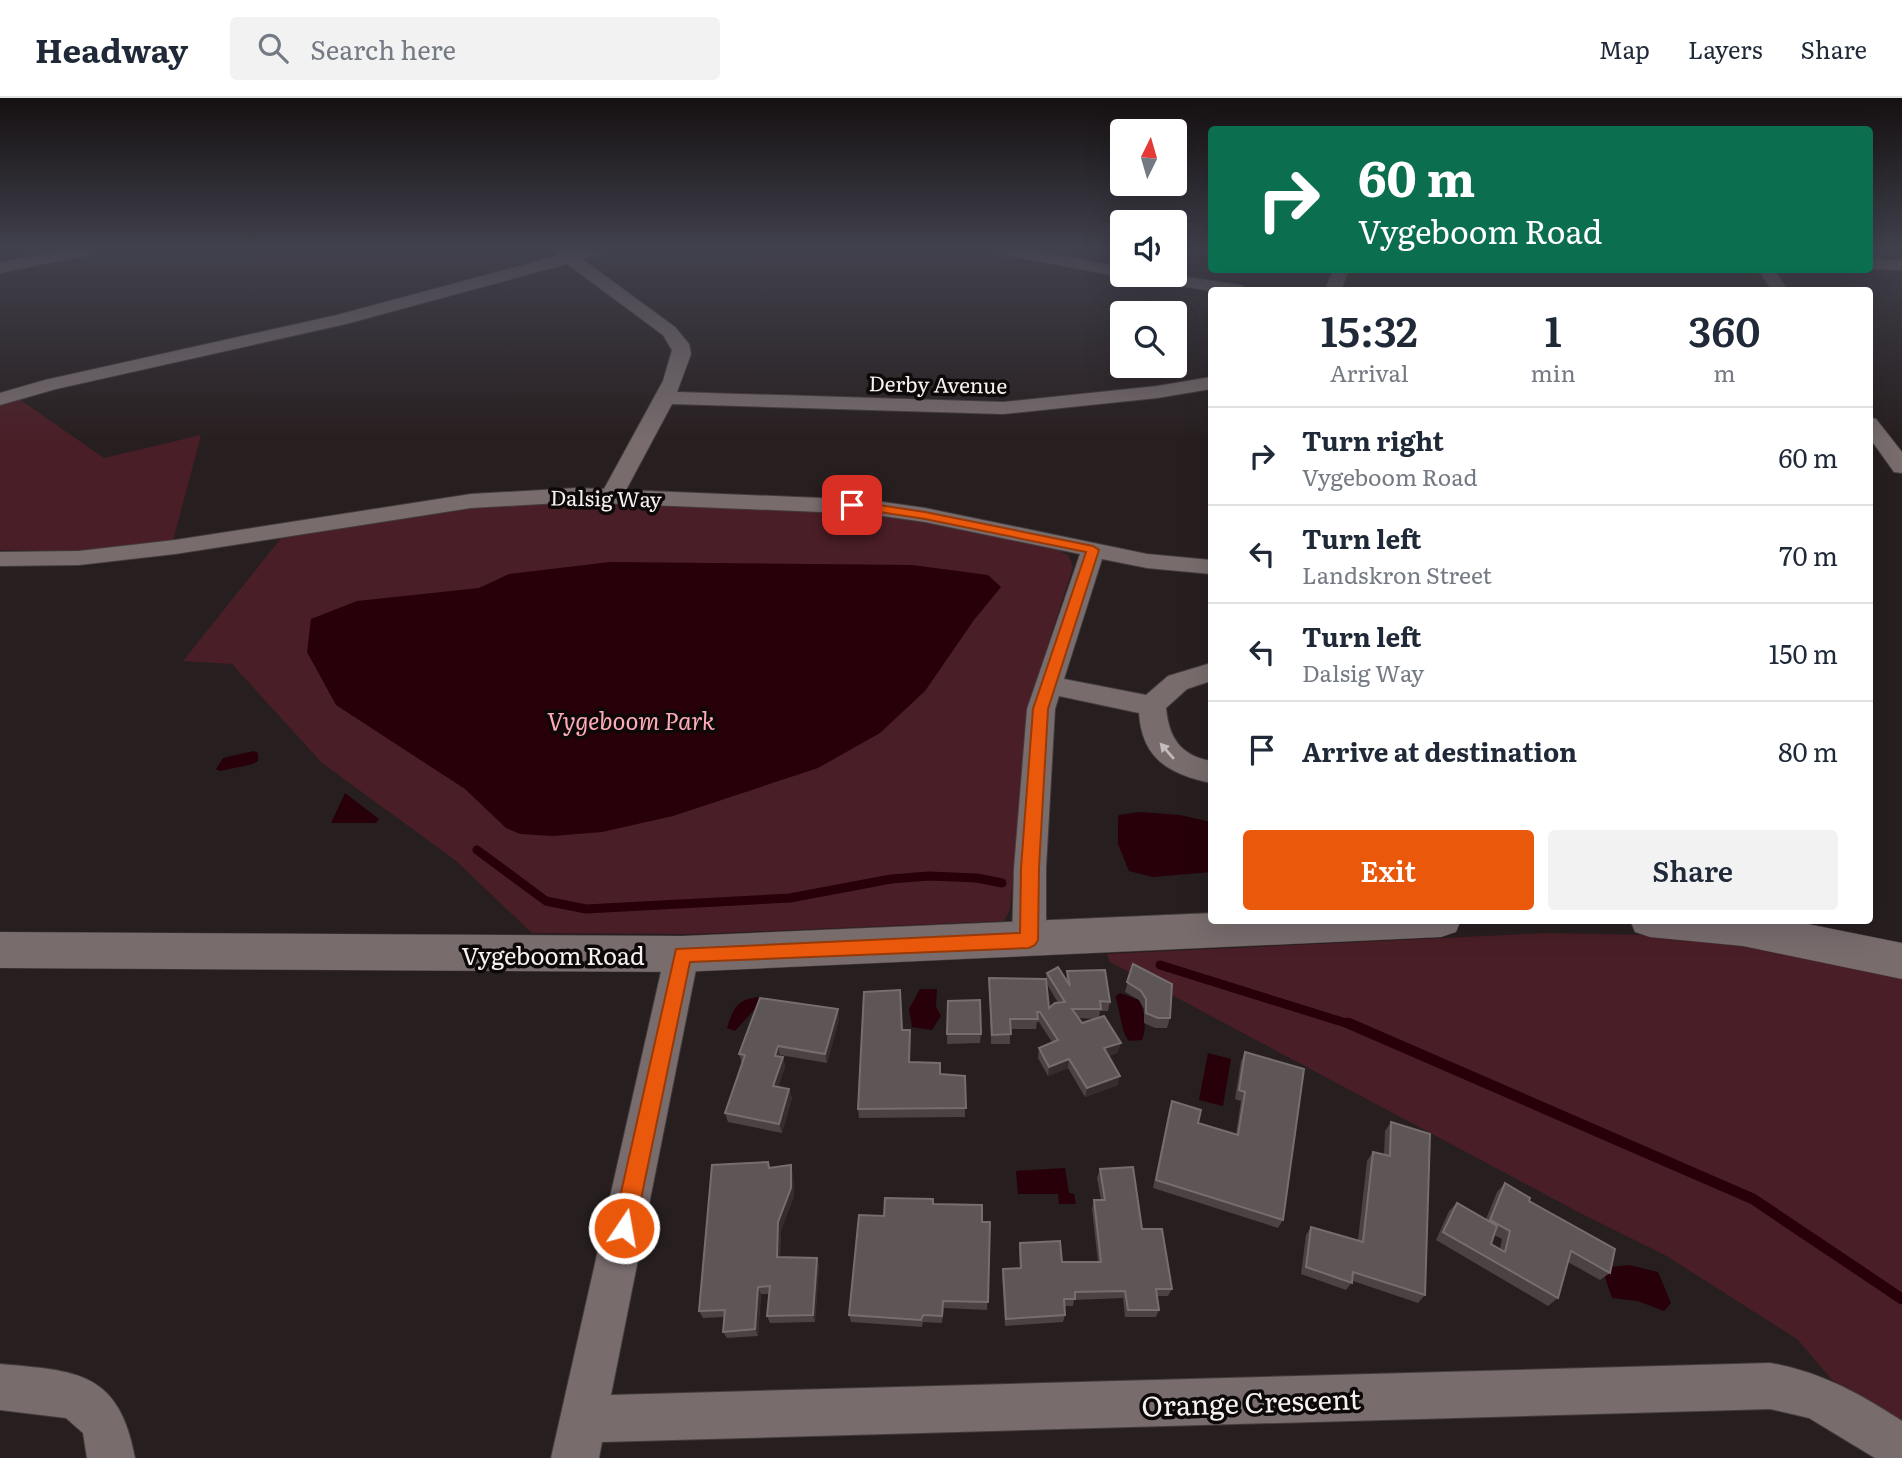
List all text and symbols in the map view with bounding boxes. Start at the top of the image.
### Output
search box [230,17,720,80]
text: Headway [35,24,188,73]
icon: search [254,29,292,67]
text: Search here [310,29,456,68]
text: Map [1599,31,1650,66]
text: Layers [1688,31,1762,66]
text: Share [1800,31,1867,66]
north arrow [1110,119,1186,196]
map controls [1110,119,1187,378]
text: 60 m [1358,139,1475,212]
icon: right [1243,154,1334,245]
text: Vygeboom Road [1358,206,1602,254]
button: sound [1110,210,1187,287]
text: 15:32 [1321,298,1418,360]
text: 1 [1544,298,1562,360]
text: 360 [1688,298,1760,360]
button: search [1110,301,1187,378]
text: Arrival [1330,355,1409,389]
text: min [1531,355,1576,389]
text: m [1713,355,1736,389]
street label: Derby Avenue [868,366,1008,400]
text: Turn right [1302,420,1444,459]
icon: right [1243,437,1281,475]
text: 60 m [1779,437,1838,476]
text: Vygeboom Road [1302,459,1478,493]
pin [822,475,882,535]
street label: Dalsig Way [550,481,663,513]
icon: arrive [833,486,871,524]
text: Turn left [1302,518,1421,557]
icon: left [1243,535,1281,573]
text: 70 m [1779,535,1838,574]
text: Landskron Street [1302,557,1492,591]
text: Turn left [1302,616,1421,655]
icon: left [1243,633,1281,671]
text: 150 m [1769,633,1838,672]
text: Dalsig Way [1302,655,1424,689]
park label: Vygeboom Park [547,702,716,737]
icon: arrive [1243,731,1281,769]
text: Arrive at destination [1302,731,1577,770]
text: 80 m [1778,731,1838,770]
one-way arrow [1160,742,1175,760]
button: Exit [1243,830,1534,910]
button: Share [1548,830,1838,910]
street label: Vygeboom Road [461,937,645,972]
position arrow [587,1191,661,1265]
street label: Orange Crescent [1141,1376,1362,1426]

